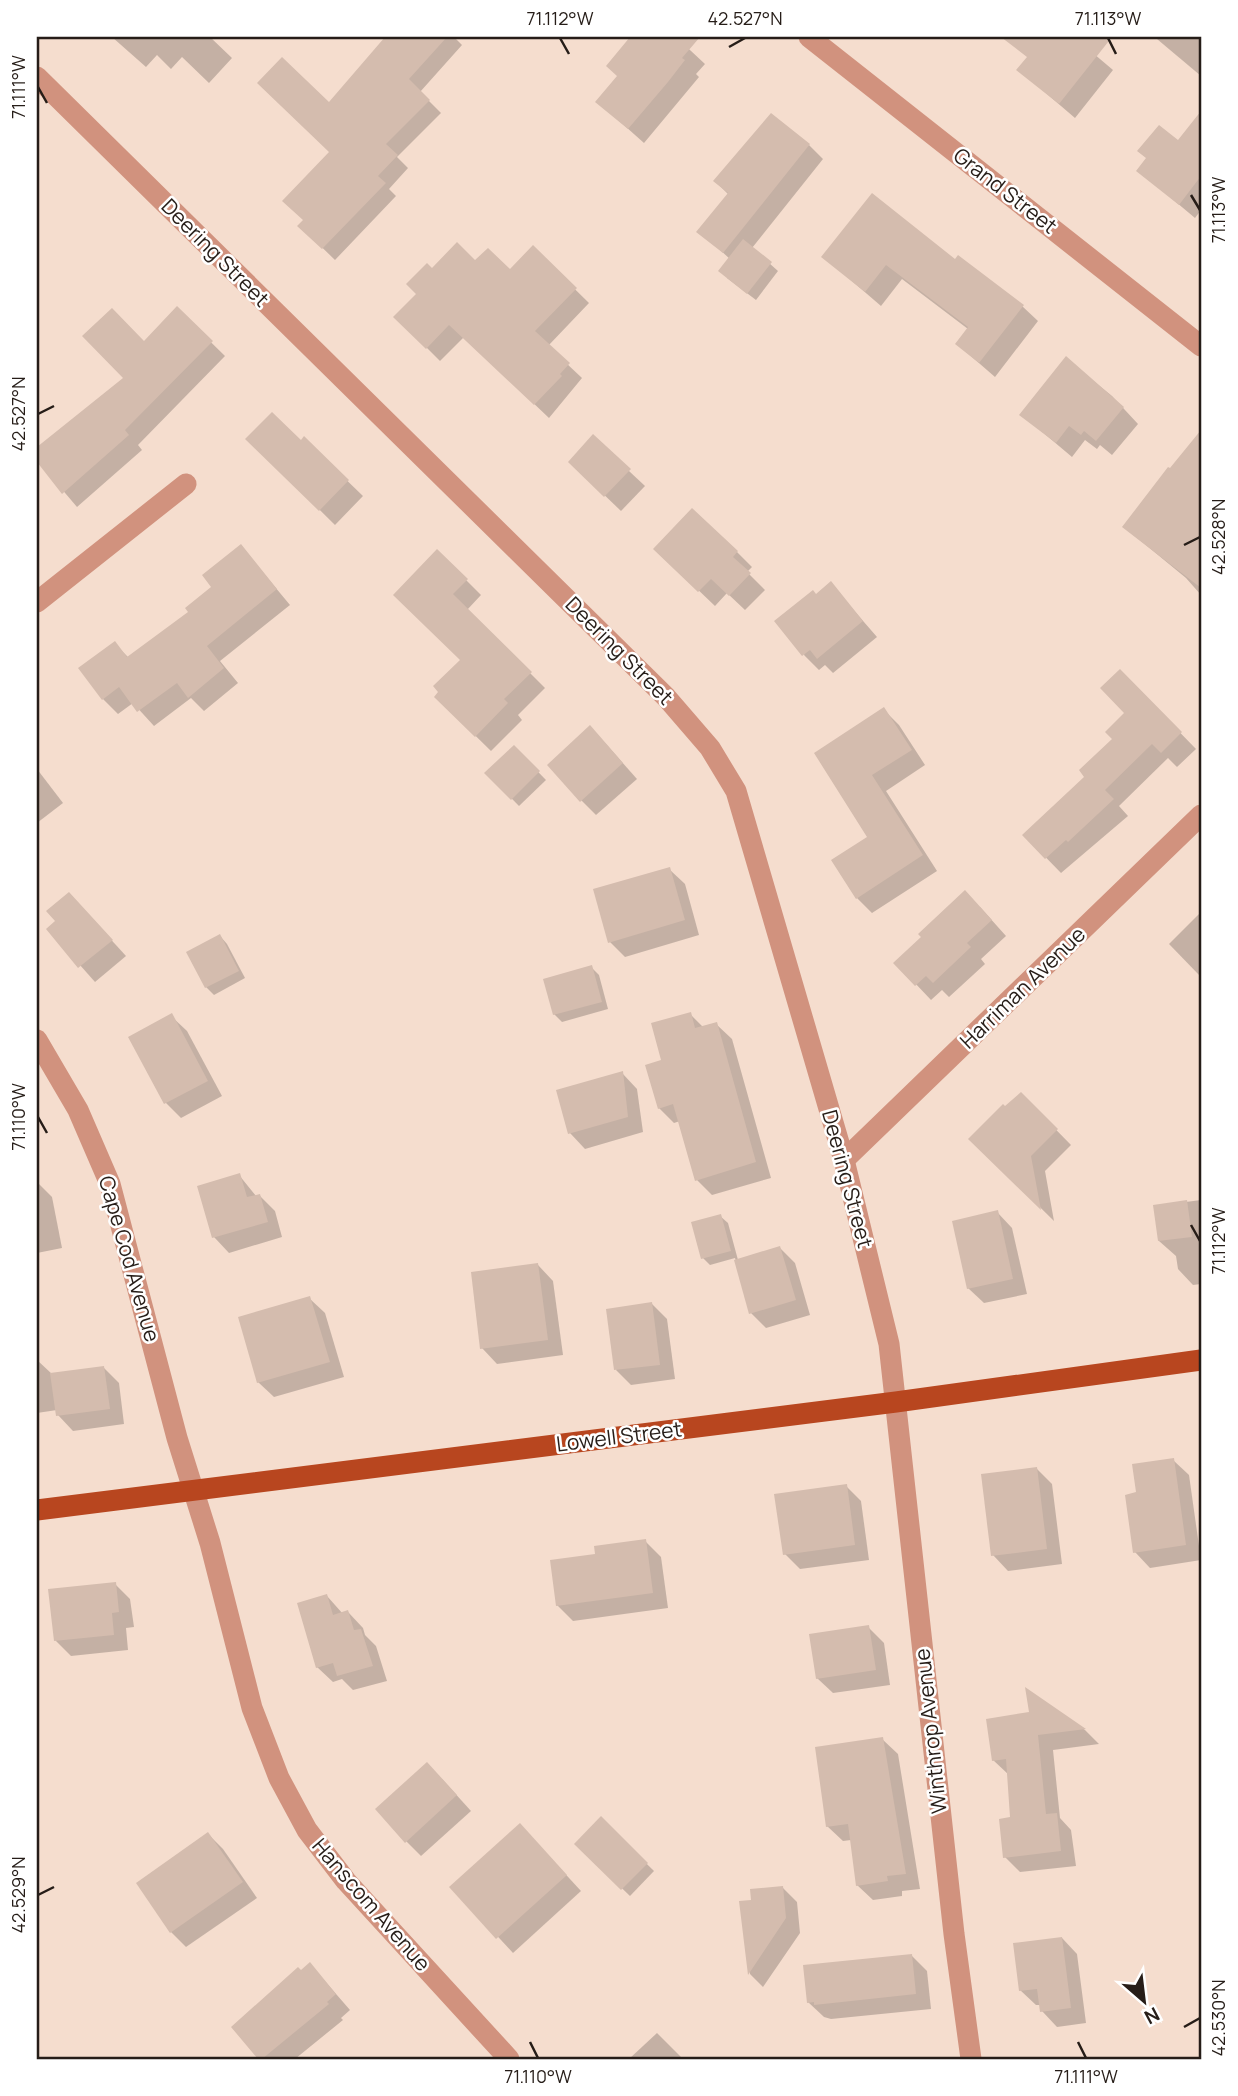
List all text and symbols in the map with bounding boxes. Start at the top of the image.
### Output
text: 71.112°W [527,6,594,30]
text: 42.527°N [707,6,783,30]
text: 71.113°W [1075,6,1141,30]
text: 71.111°W [6,55,30,119]
street label: Grand Street [948,141,1063,240]
text: 71.113°W [1206,177,1230,243]
street label: Deering Street [156,192,276,312]
text: 42.527°N [6,376,30,452]
text: 42.528°N [1206,499,1230,575]
street label: Deering Street [560,590,680,710]
street label: Harriman Avenue [954,920,1091,1054]
text: 71.110°W [6,1083,30,1151]
street label: Deering Street [816,1107,880,1251]
street label: Cape Cod Avenue [93,1172,167,1345]
text: 71.112°W [1206,1207,1230,1274]
street label: Lowell Street [554,1414,683,1458]
street label: Winthrop Avenue [907,1647,953,1815]
street label: Hanscom Avenue [306,1832,437,1977]
text: 42.529°N [6,1856,30,1934]
north arrow [1108,1966,1178,2036]
text: 42.530°N [1206,1979,1230,2057]
text: N [1140,2001,1164,2031]
text: 71.110°W [504,2064,572,2088]
text: 71.111°W [1054,2064,1118,2088]

